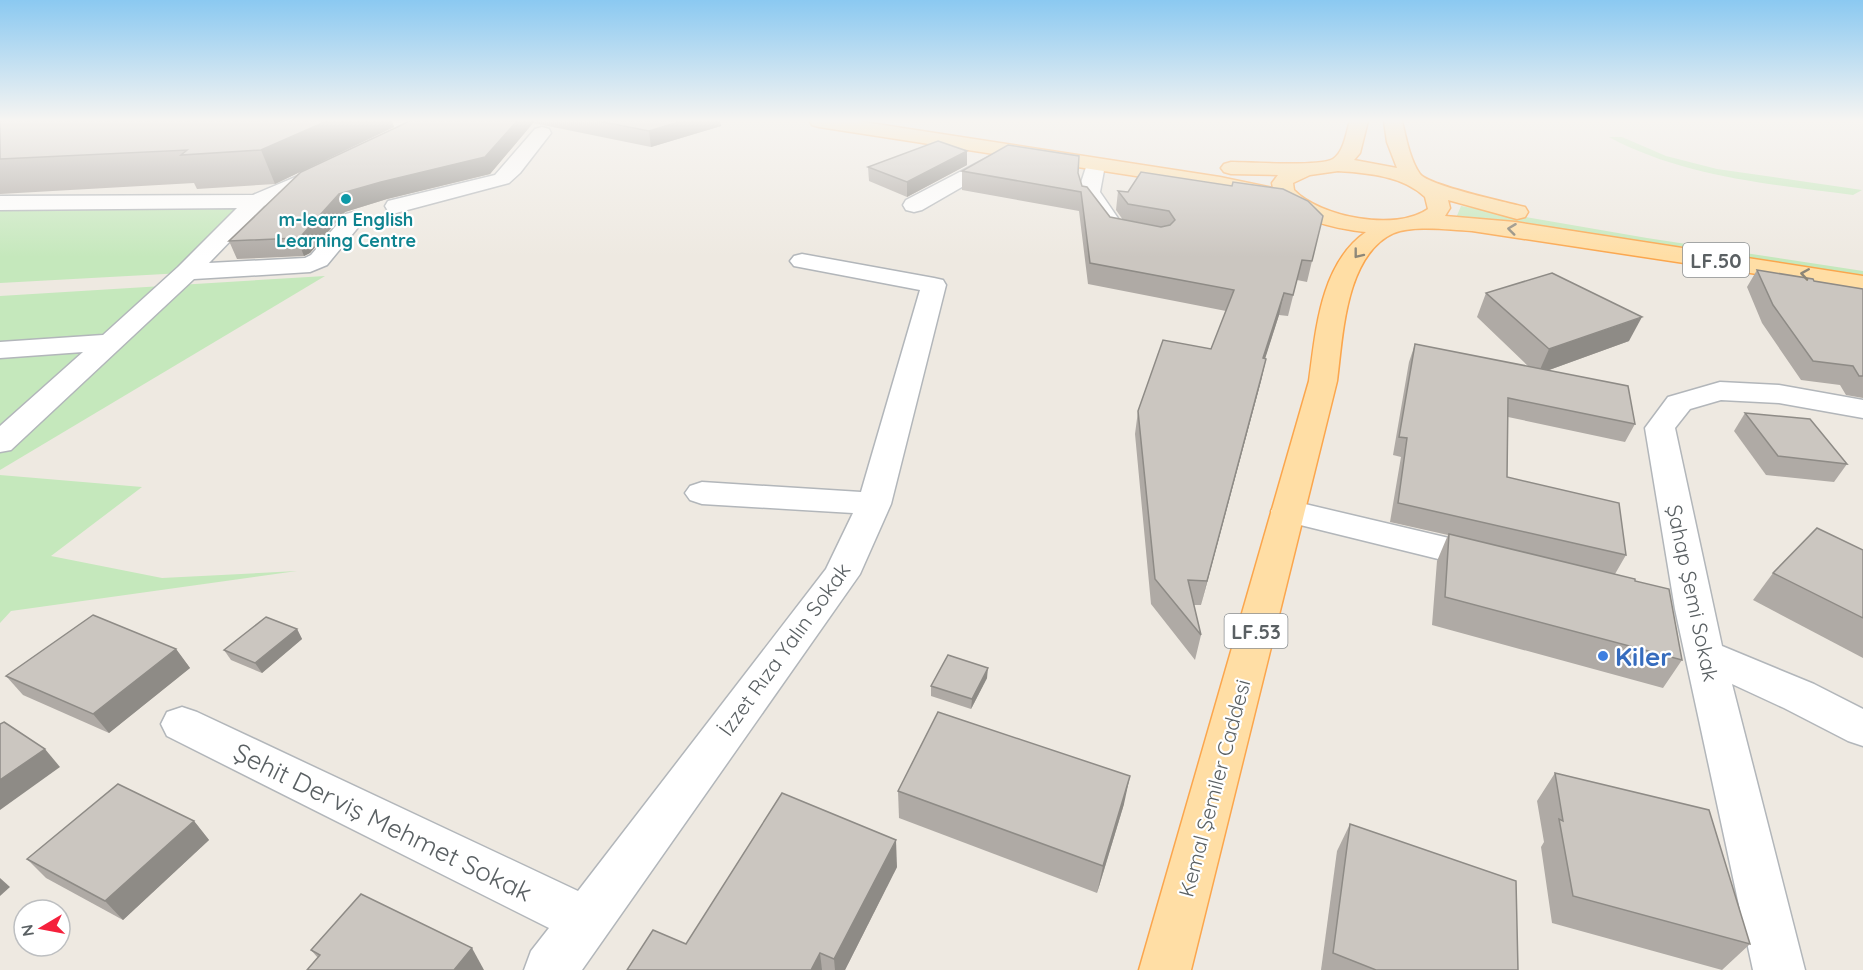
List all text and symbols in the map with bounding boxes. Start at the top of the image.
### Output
marker: m-learn English Learning Centre [339,192,353,206]
place label: m-learn English Learning Centre [276,208,416,252]
one-way arrow [1507,223,1516,235]
road number: LF.50 [1683,243,1749,277]
one-way arrow [1355,247,1366,258]
one-way arrow [1801,268,1810,280]
street label: Şahap Şemi Sokak [1662,502,1724,684]
street label: İzzet Rıza Yalın Sokak [712,557,856,741]
road number: LF.53 [1224,614,1288,648]
place label: Kiler [1615,640,1672,673]
marker: Kiler [1596,649,1610,663]
street label: Kemal Şemiler Caddesi [1172,677,1256,899]
street label: Şehit Derviş Mehmet Sokak [228,735,538,909]
north arrow [12,898,72,958]
text: N [16,923,38,938]

